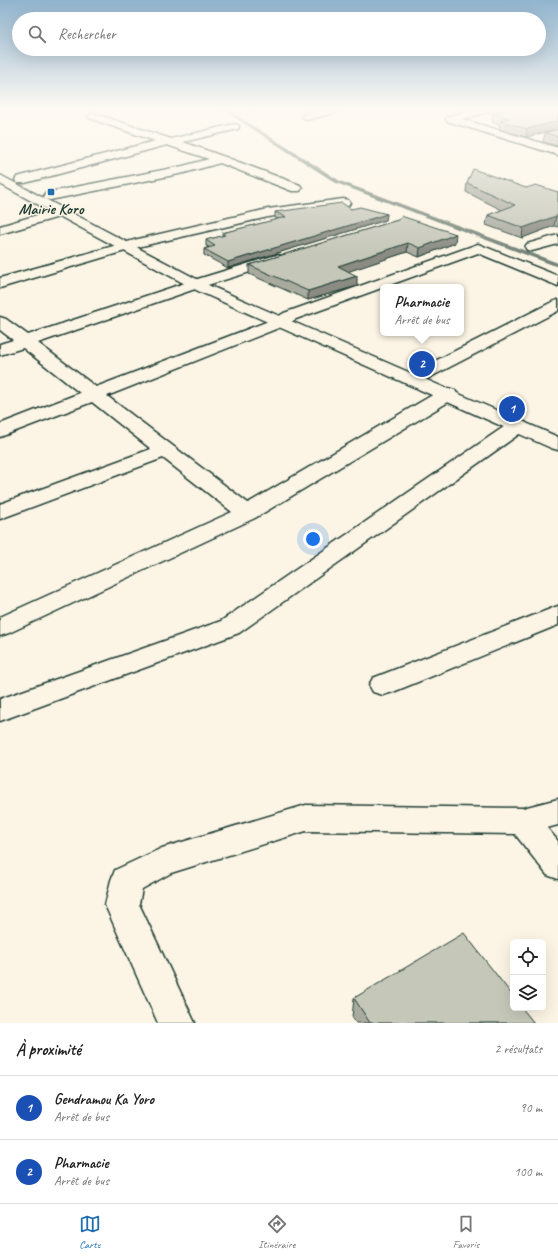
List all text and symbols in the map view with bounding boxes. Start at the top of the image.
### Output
search box [12,12,546,56]
icon: search [26,23,48,45]
text: Rechercher [58,25,116,44]
marker: Mairie Koro [46,187,56,197]
place label: Mairie Koro [19,199,85,219]
popup [380,284,464,336]
text: Pharmacie [395,293,449,312]
text: Arrêt de bus [395,312,449,328]
pin: 2 [409,349,435,379]
pin: 1 [499,394,525,424]
your location [303,529,323,549]
map controls [510,939,546,1011]
button: locate [510,939,546,975]
button: layers [510,975,546,1011]
text: À proximité [16,1039,81,1060]
text: 2 résultats [494,1041,542,1057]
text: Gendramou Ka Yoro [54,1090,154,1109]
text: 1 [26,1100,32,1116]
text: 90 m [520,1100,542,1116]
text: Arrêt de bus [54,1109,109,1125]
text: Pharmacie [54,1154,108,1173]
text: 2 [26,1164,32,1180]
text: 100 m [514,1164,542,1180]
text: Arrêt de bus [54,1173,109,1189]
tab: Carte [79,1213,101,1251]
tab: Itinéraire [258,1213,295,1251]
tab: Favoris [453,1213,479,1251]

